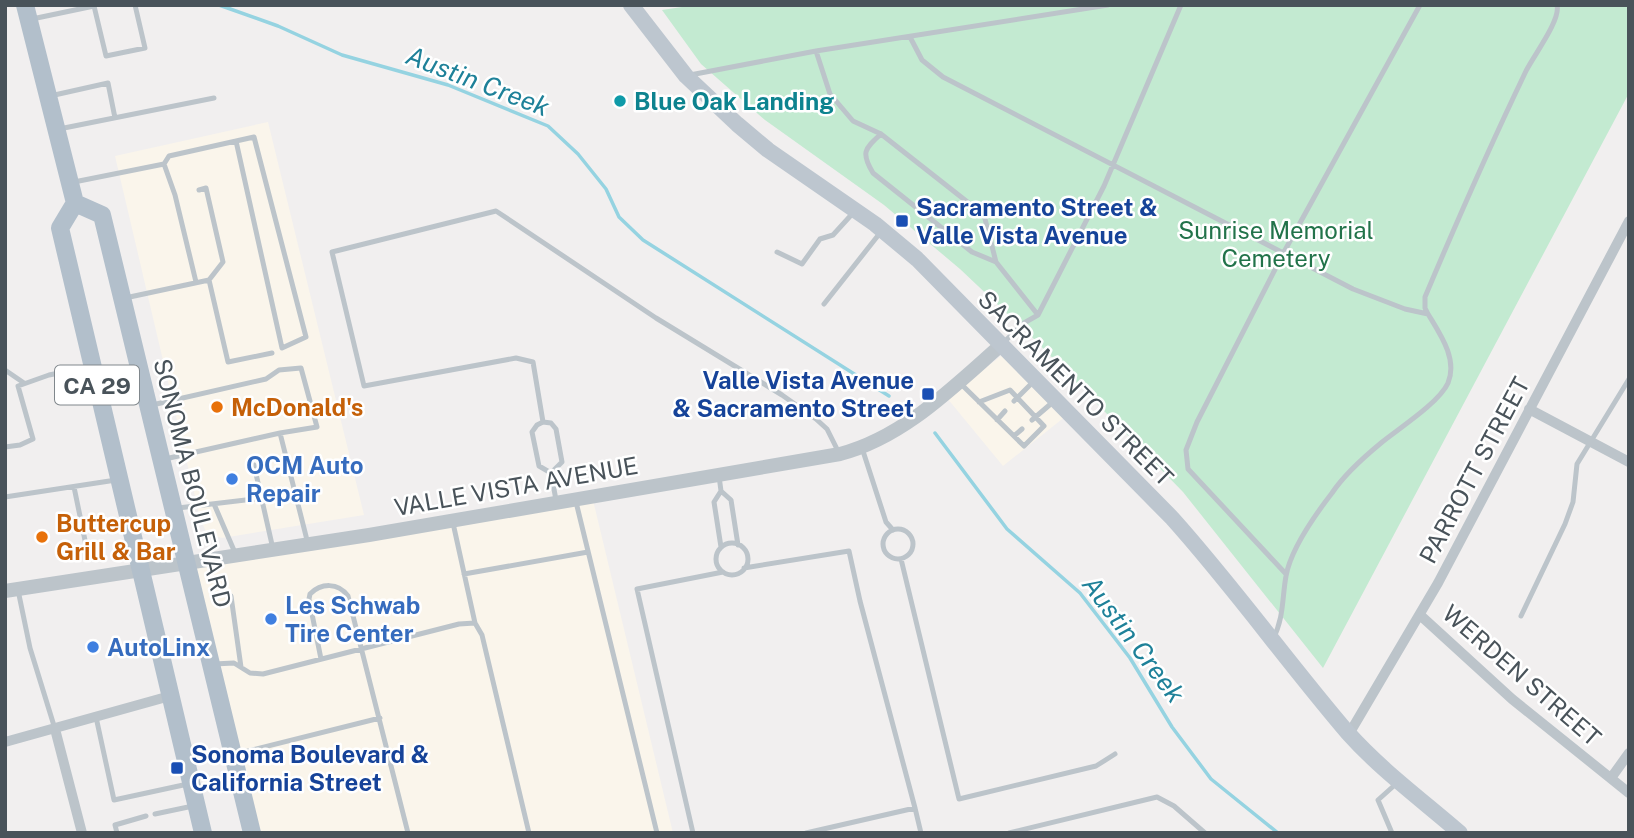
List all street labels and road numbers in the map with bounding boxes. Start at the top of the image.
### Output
street label: SACRAMENTO STREET [973,285,1179,491]
street label: SONOMA BOULEVARD [149,356,237,610]
road number: CA 29 [55,366,139,404]
street label: PARROTT STREET [1413,372,1535,568]
street label: VALLE VISTA AVENUE [392,451,640,521]
street label: WERDEN STREET [1437,599,1607,751]

